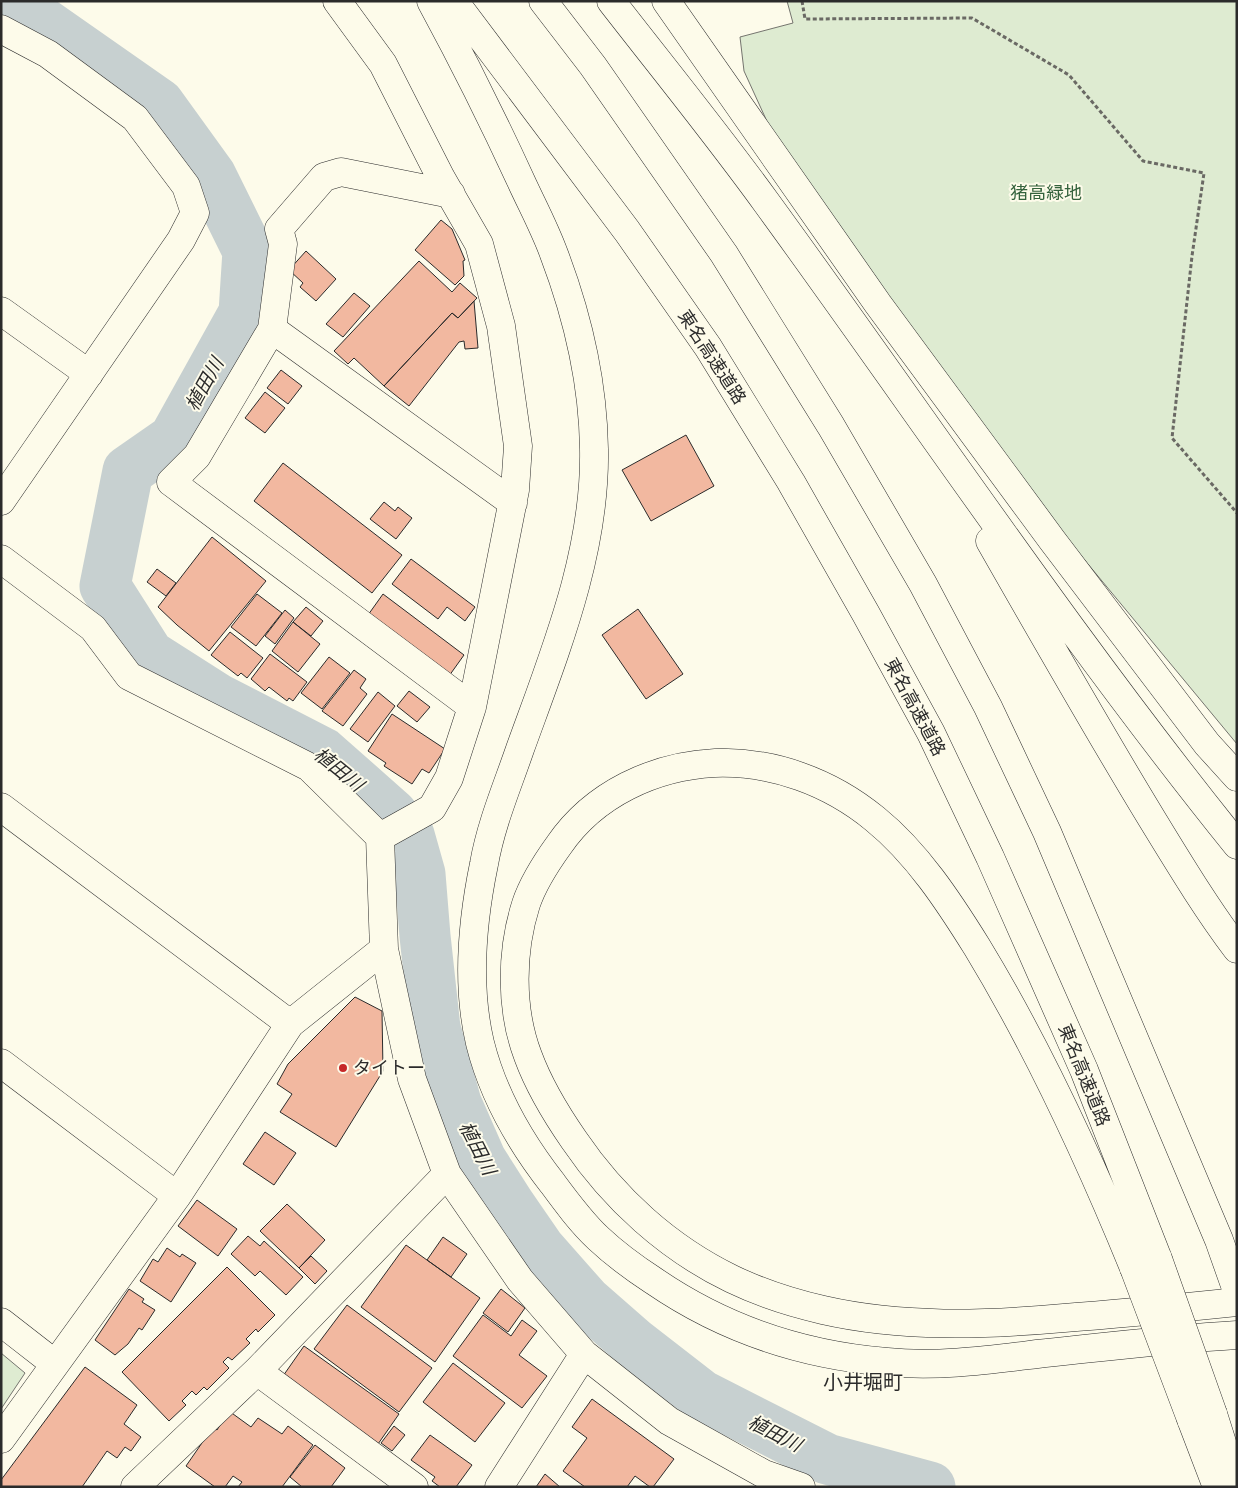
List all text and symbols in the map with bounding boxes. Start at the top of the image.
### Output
park label: 猪高緑地 [1010,182,1082,203]
street label: 東名高速道路 [674,306,751,408]
water label: 植田川 [181,352,229,415]
street label: 東名高速道路 [881,654,950,759]
water label: 植田川 [309,743,370,798]
street label: 東名高速道路 [1054,1021,1114,1129]
place label: タイトー [353,1057,425,1078]
marker: タイトー [337,1062,349,1074]
water label: 植田川 [454,1118,502,1181]
district label: 小井堀町 [823,1370,903,1394]
water label: 植田川 [744,1410,807,1458]

